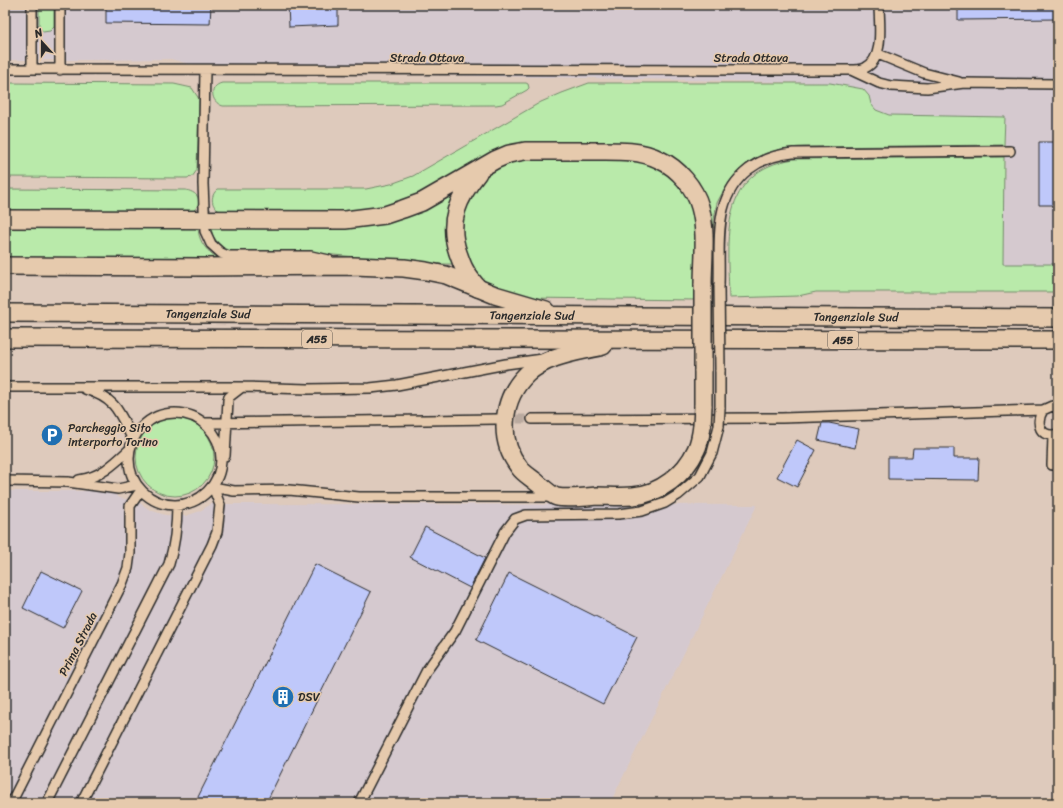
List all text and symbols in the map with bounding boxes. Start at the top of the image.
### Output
north arrow [22,22,62,62]
text: N [31,23,46,44]
street label: Strada Ottava [390,47,464,69]
street label: Strada Ottava [714,47,788,69]
street label: Tangenziale Sud [165,303,251,325]
street label: Tangenziale Sud [489,304,575,327]
street label: Tangenziale Sud [813,306,899,328]
road number: A55 [302,330,332,348]
road number: A55 [828,331,858,349]
place label: Parcheggio Sito interporto Torino [68,417,158,453]
parking icon: Parcheggio Sito interporto Torino [39,422,65,448]
street label: Prima Strada [52,608,104,680]
building icon: DSV [270,684,296,710]
place label: DSV [298,686,321,708]

